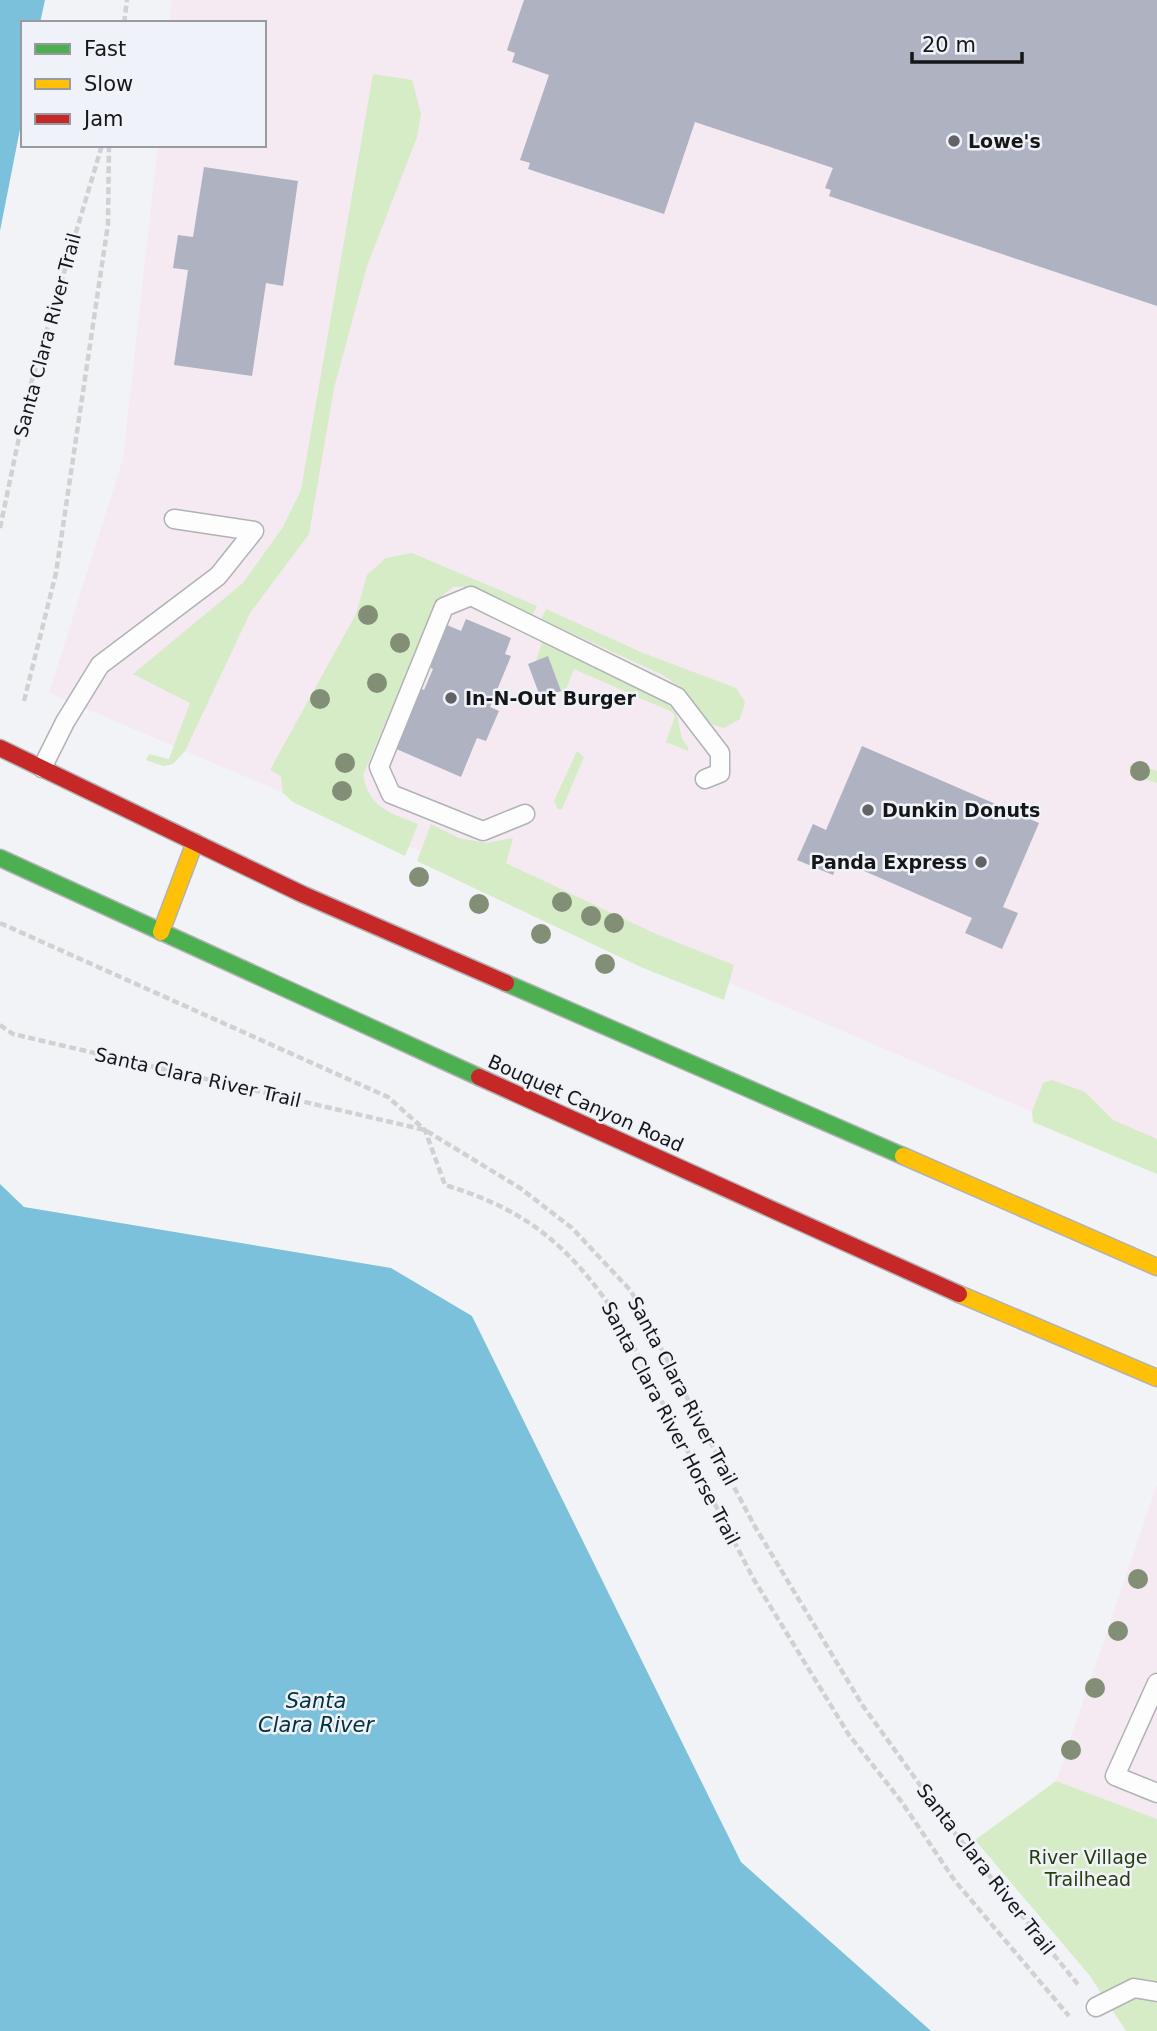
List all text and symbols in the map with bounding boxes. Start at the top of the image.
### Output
legend [21,21,266,147]
scale bar [912,21,1022,65]
text: 20 m [922,33,976,57]
text: Fast [84,37,126,61]
text: Slow [84,72,133,96]
text: Jam [82,107,124,131]
place label: Lowe's [968,130,1041,152]
marker: Lowe's [946,133,962,149]
street label: Santa Clara River Trail [9,230,85,440]
place label: In-N-Out Burger [465,687,637,709]
marker: In-N-Out Burger [443,690,459,706]
place label: Dunkin Donuts [882,799,1040,821]
marker: Dunkin Donuts [860,802,876,818]
place label: Panda Express [810,851,967,873]
marker: Panda Express [973,854,989,870]
street label: Santa Clara River Trail [93,1043,303,1111]
street label: Bouquet Canyon Road [485,1050,687,1156]
street label: Santa Clara River Trail [624,1293,742,1489]
street label: Santa Clara River Horse Trail [597,1298,745,1548]
water label: Santa Clara River [258,1689,375,1737]
street label: Santa Clara River Trail [912,1779,1060,1959]
park label: River Village Trailhead [1028,1846,1148,1890]

